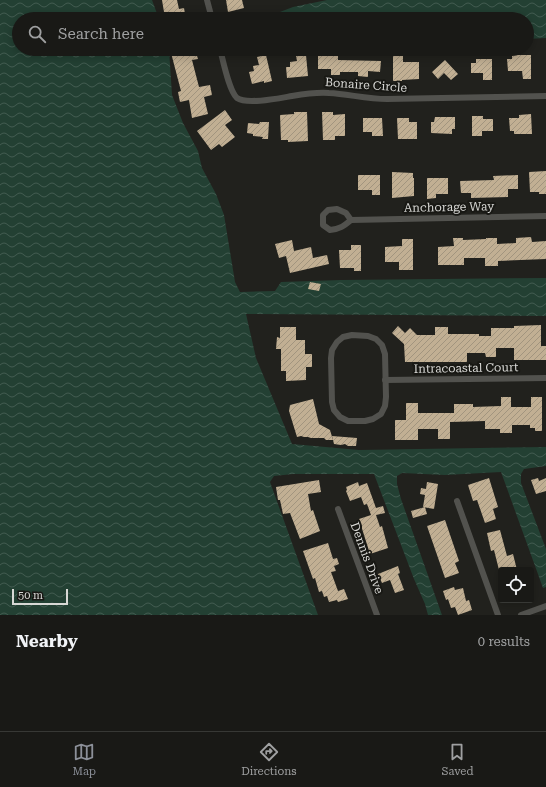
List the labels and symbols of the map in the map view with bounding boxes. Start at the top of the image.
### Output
street label: Bonaire Circle [324,75,408,95]
street label: Anchorage Way [404,199,495,215]
street label: Intracoastal Court [413,360,519,376]
street label: Dennis Drive [348,520,387,596]
scale bar [12,587,68,606]

